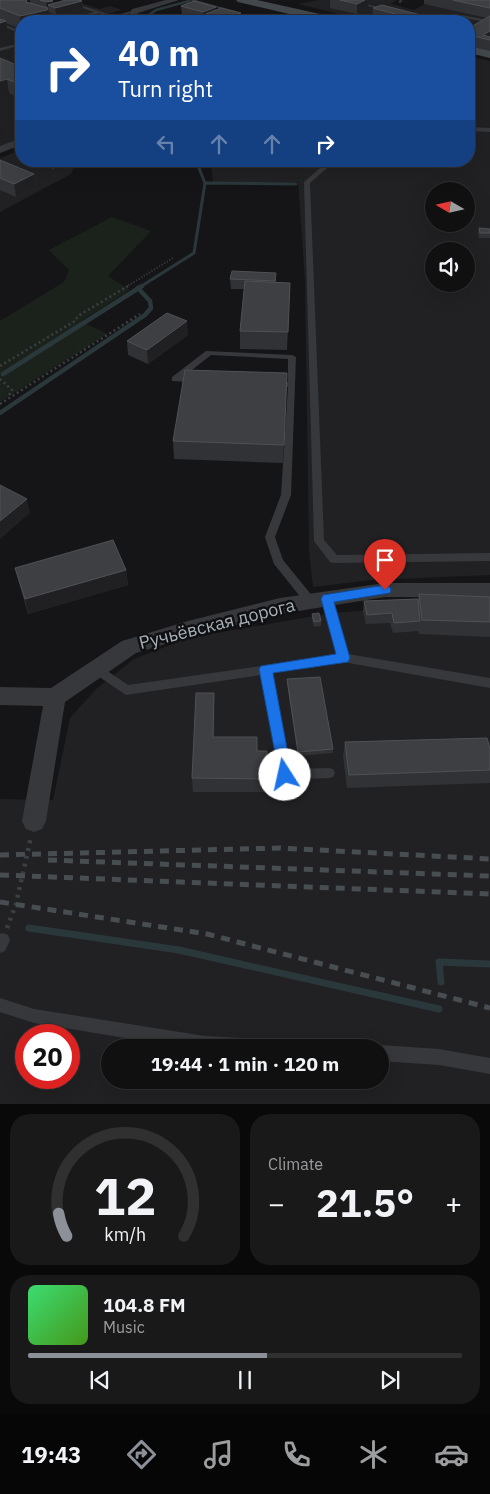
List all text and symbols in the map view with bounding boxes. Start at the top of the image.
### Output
text: 40 m [118,30,200,76]
icon: right [35,35,100,100]
text: Turn right [118,74,213,103]
icon: left [152,130,180,158]
icon: ahead [205,130,233,158]
icon: ahead [258,130,286,158]
icon: right [311,130,339,158]
north arrow [425,182,475,232]
map controls [425,182,475,292]
button: sound [425,242,475,292]
pin [364,539,406,590]
icon: arrive [371,546,399,574]
street label: Ручьёвская дорога [137,593,298,654]
position arrow [258,748,310,800]
speed limit sign: 20 [15,1024,80,1089]
text: 19:44 · 1 min · 120 m [151,1052,339,1076]
text: Climate [268,1154,323,1174]
text: 12 [94,1162,156,1229]
text: 21.5° [316,1178,414,1227]
text: − [268,1185,285,1222]
text: + [445,1185,462,1222]
text: km/h [104,1223,146,1246]
text: 104.8 FM [103,1293,186,1317]
text: Music [103,1317,145,1337]
icon: previous [86,1366,114,1394]
icon: pause [231,1366,259,1394]
icon: next [376,1366,404,1394]
icon: directions [124,1437,159,1472]
icon: music [201,1437,236,1472]
icon: phone [279,1437,314,1472]
icon: climate [356,1437,391,1472]
icon: car [434,1437,469,1472]
text: 19:43 [21,1440,81,1469]

